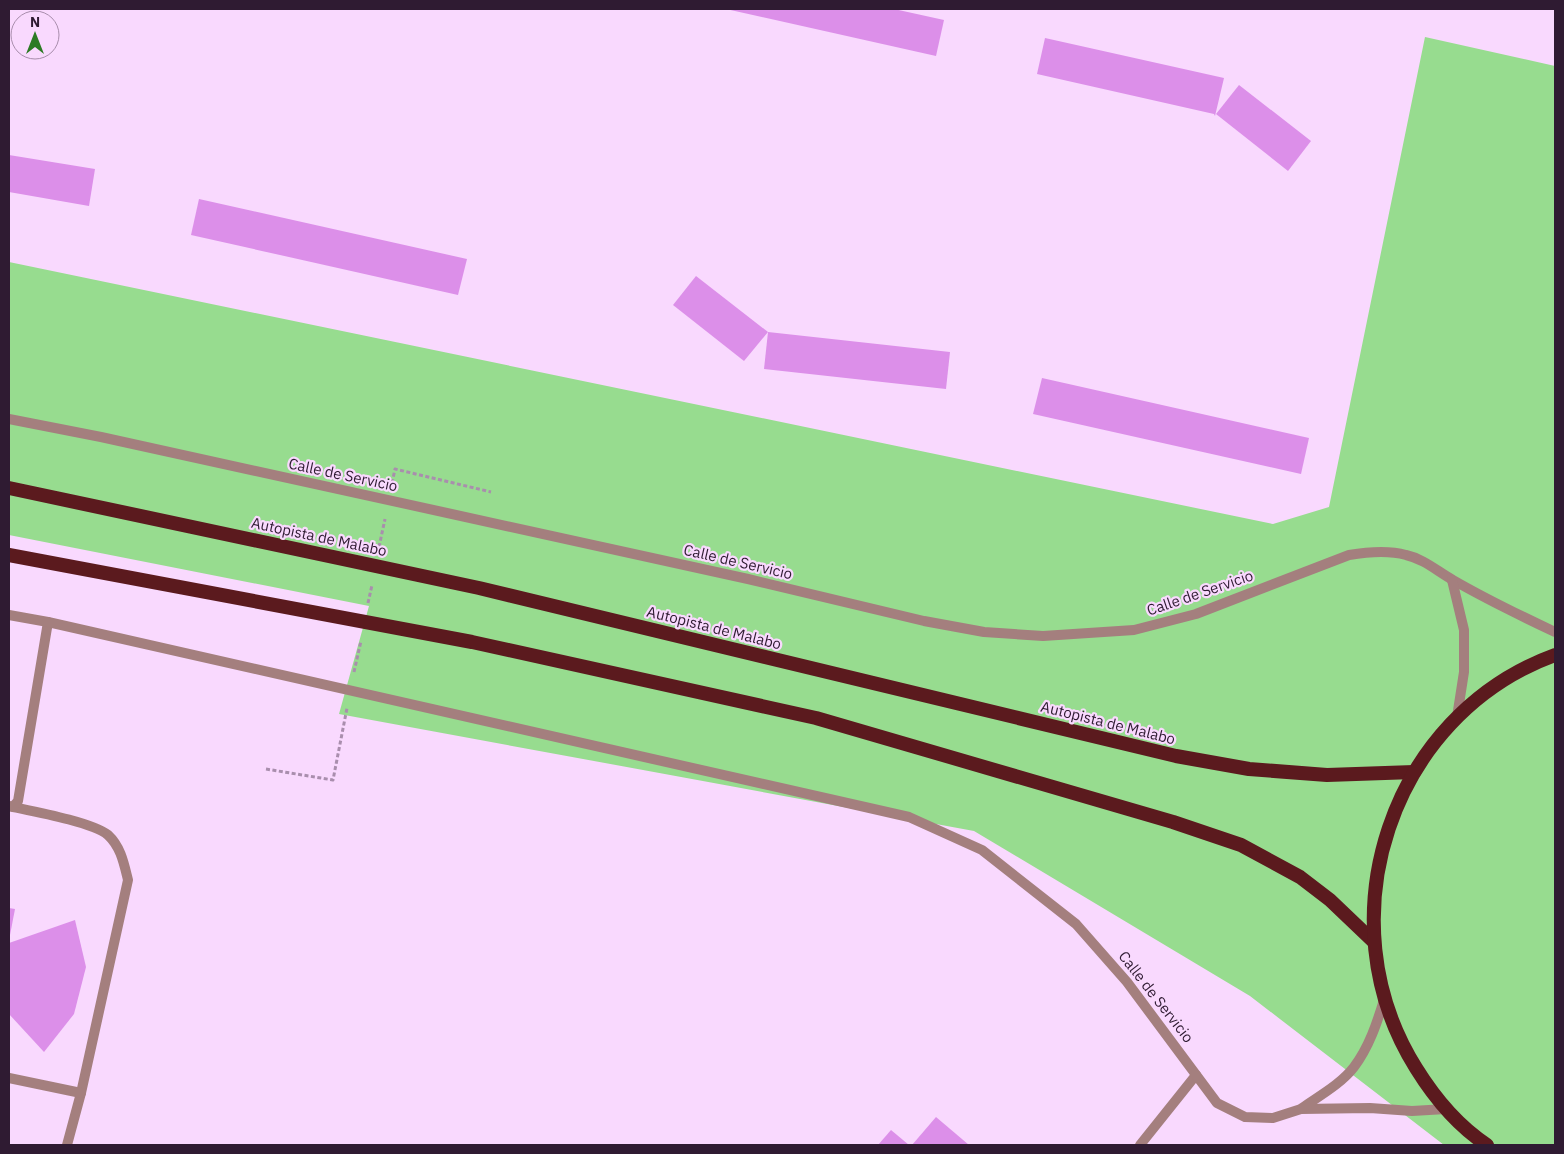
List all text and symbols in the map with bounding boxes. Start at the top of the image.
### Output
north arrow [10,10,60,60]
text: N [30,13,40,31]
street label: Calle de Servicio [287,454,399,495]
street label: Autopista de Malabo [250,513,389,560]
street label: Calle de Servicio [682,540,794,583]
street label: Calle de Servicio [1144,565,1255,620]
street label: Autopista de Malabo [645,602,783,653]
street label: Autopista de Malabo [1039,697,1177,748]
street label: Calle de Servicio [1115,947,1198,1046]

